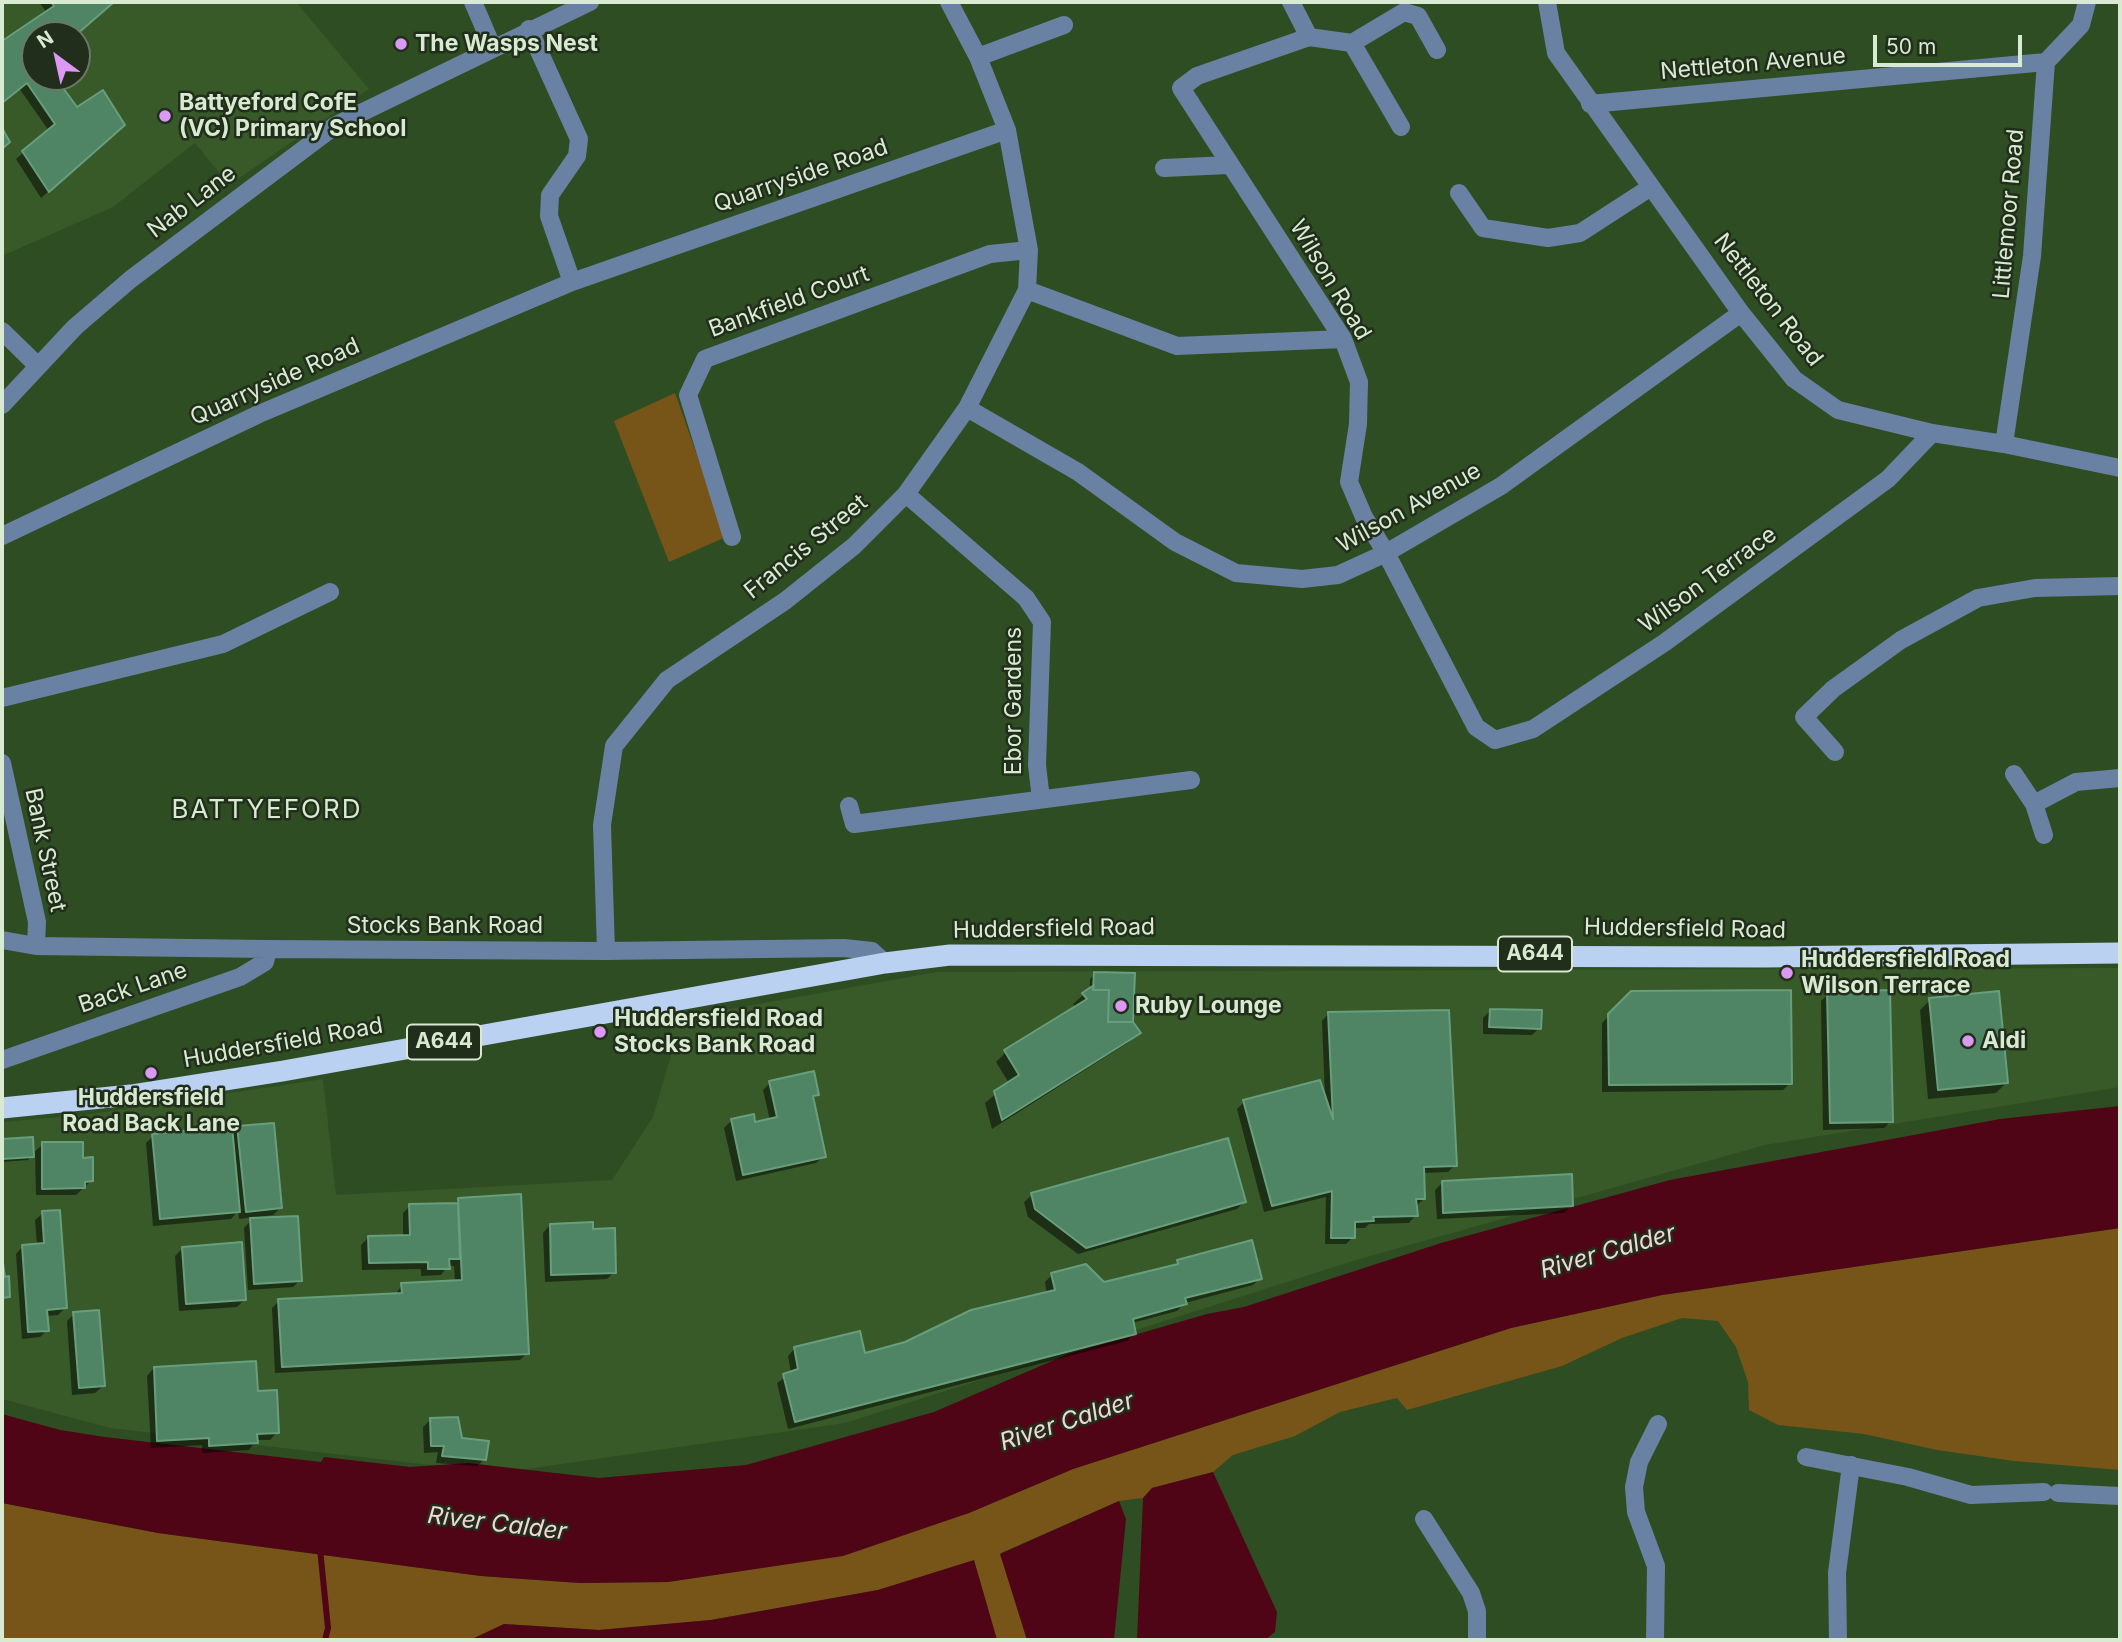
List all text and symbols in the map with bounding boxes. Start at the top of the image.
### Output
north arrow [21,21,91,91]
scale bar [1877,21,2026,65]
text: N [33,26,58,53]
place label: The Wasps Nest [415,30,598,58]
text: 50 m [1886,34,1936,59]
marker: The Wasps Nest [393,36,409,52]
street label: Nettleton Avenue [1659,42,1847,86]
place label: Battyeford CofE (VC) Primary School [179,89,406,143]
marker: Battyeford CofE (VC) Primary School [157,108,173,124]
street label: Littlemoor Road [1988,128,2030,300]
street label: Quarryside Road [710,133,892,219]
street label: Nab Lane [142,160,242,244]
street label: Wilson Road [1283,215,1377,345]
street label: Nettleton Road [1708,228,1828,372]
street label: Bankfield Court [705,260,873,344]
street label: Quarryside Road [186,332,364,432]
street label: Wilson Avenue [1332,457,1486,559]
street label: Francis Street [739,489,873,605]
street label: Wilson Terrace [1634,521,1782,639]
street label: Ebor Gardens [1000,627,1028,775]
street label: Bank Street [18,786,72,914]
district label: BATTYEFORD [173,794,361,826]
street label: Stocks Bank Road [347,912,543,940]
street label: Huddersfield Road [953,913,1155,945]
street label: Huddersfield Road [1584,913,1786,945]
road number: A644 [1498,936,1572,972]
place label: Huddersfield Road Wilson Terrace [1801,946,2010,1000]
street label: Back Lane [75,957,191,1019]
marker: Huddersfield Road Wilson Terrace [1779,965,1795,981]
place label: Ruby Lounge [1135,992,1282,1020]
marker: Ruby Lounge [1113,998,1129,1014]
place label: Huddersfield Road Stocks Bank Road [614,1005,823,1059]
street label: Huddersfield Road [181,1012,385,1074]
road number: A644 [407,1024,481,1060]
marker: Huddersfield Road Stocks Bank Road [592,1024,608,1040]
place label: Aldi [1982,1027,2026,1055]
marker: Aldi [1960,1033,1976,1049]
marker: Huddersfield Road Back Lane [143,1065,159,1081]
place label: Huddersfield Road Back Lane [62,1084,240,1138]
water label: River Calder [1537,1219,1679,1285]
water label: River Calder [996,1387,1138,1457]
water label: River Calder [426,1501,568,1547]

